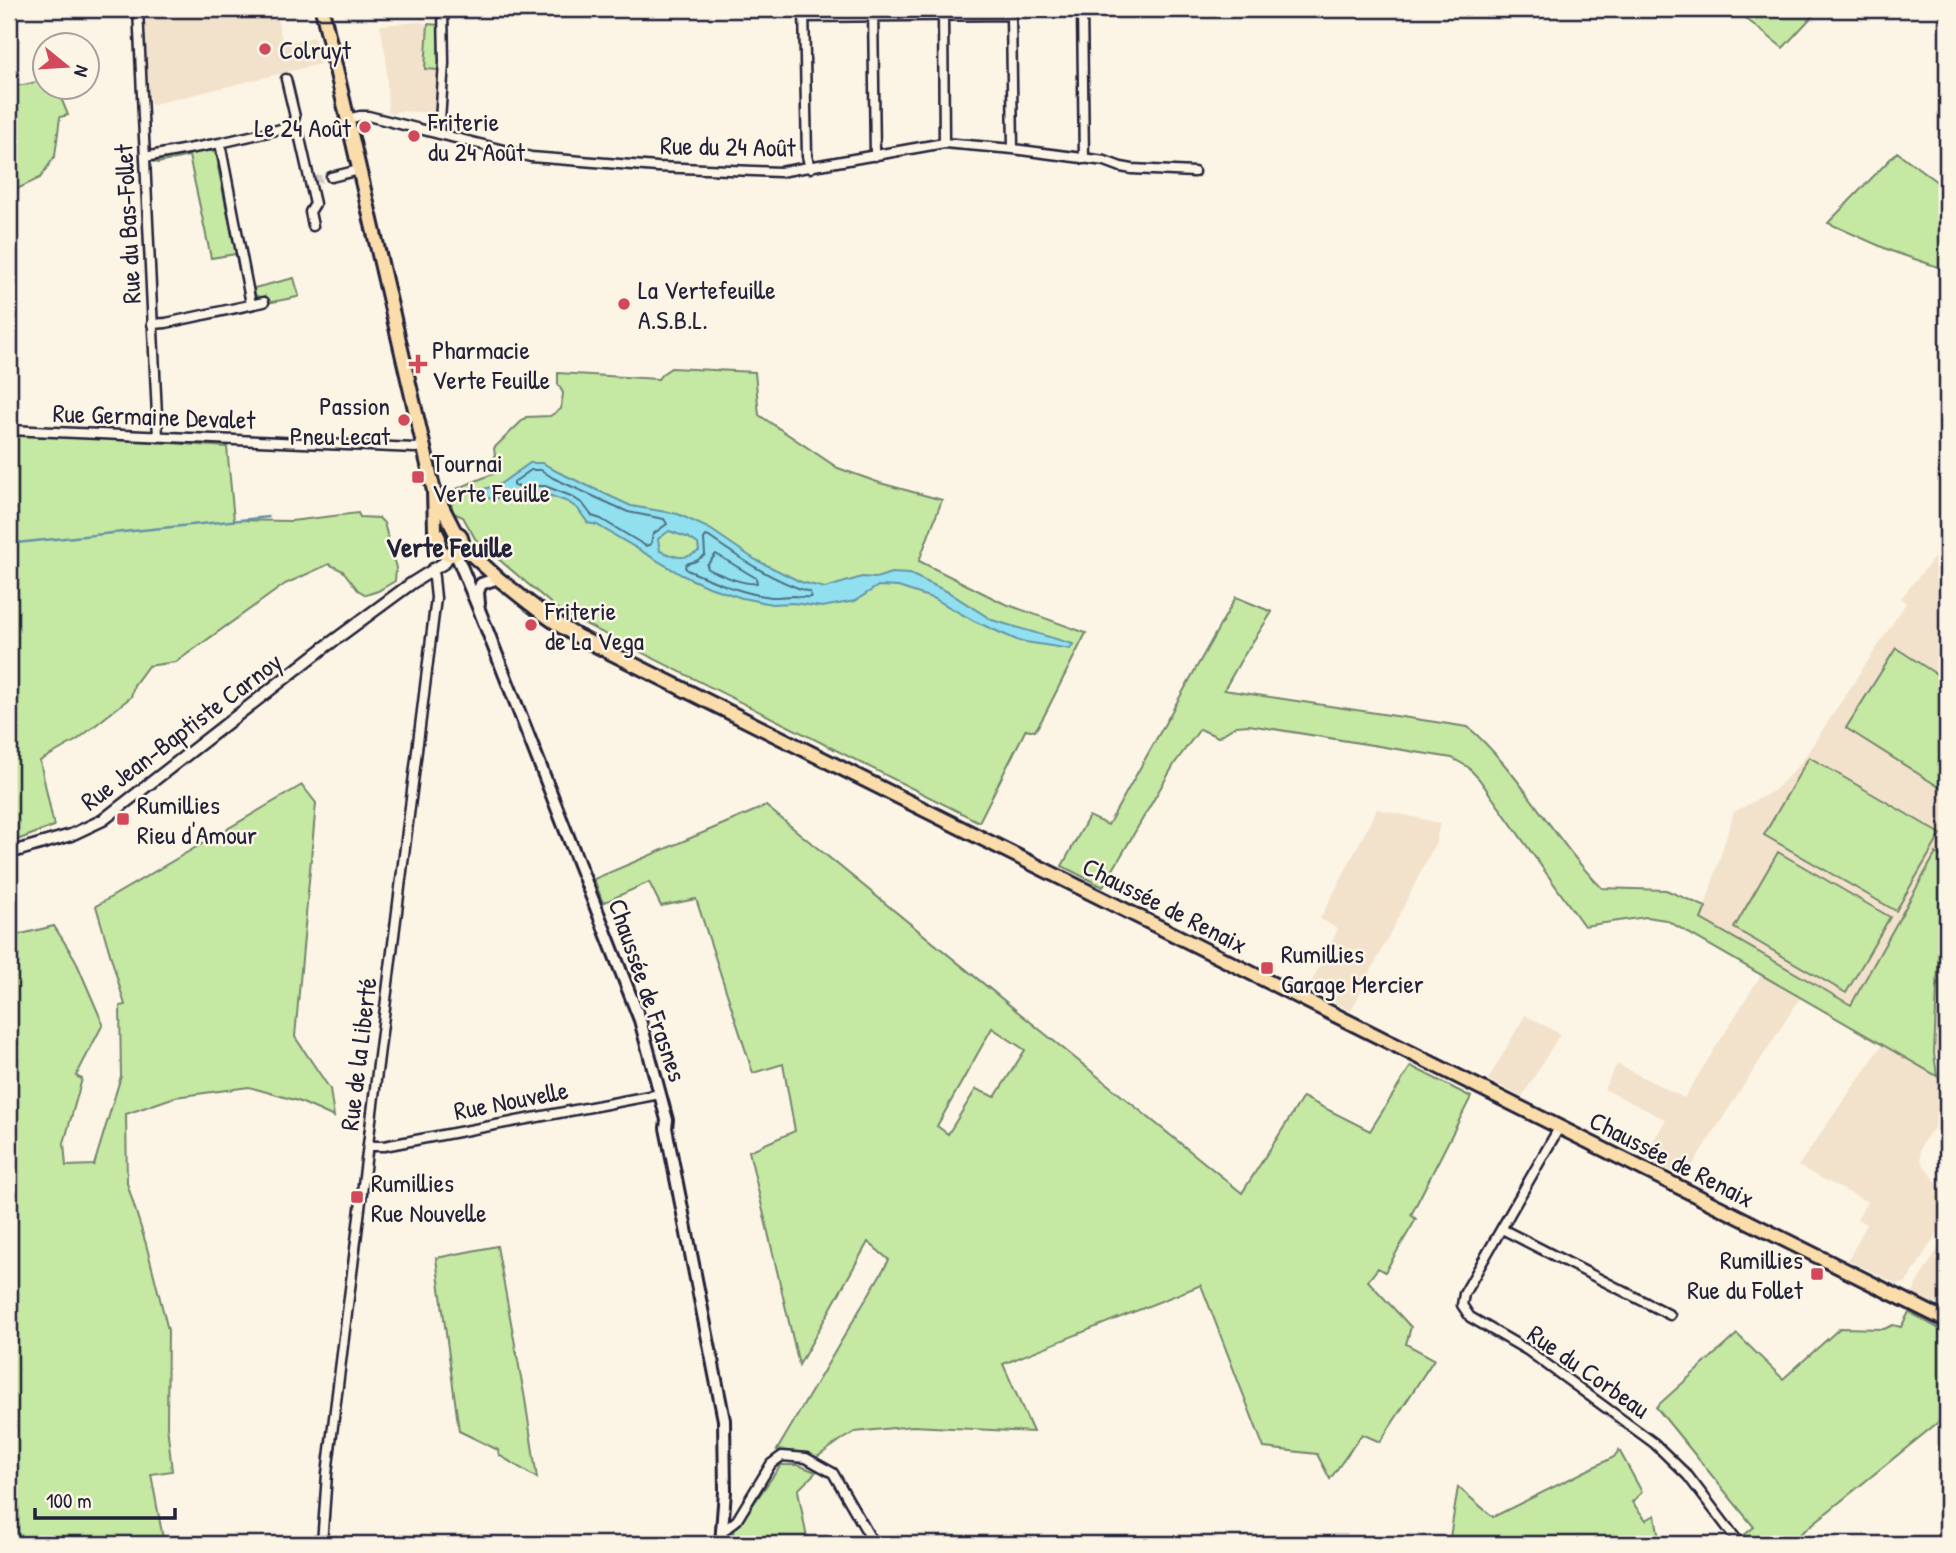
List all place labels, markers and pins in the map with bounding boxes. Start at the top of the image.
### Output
place label: Colruyt [279,32,352,67]
marker: Colruyt [257,41,273,57]
place label: Friterie du 24 Août [427,104,526,169]
place label: Le 24 Août [255,110,352,145]
marker: Le 24 Août [357,119,373,135]
marker: Friterie du 24 Août [406,128,422,144]
place label: La Vertefeuille A.S.B.L. [638,272,776,337]
marker: La Vertefeuille A.S.B.L. [616,296,632,312]
place label: Pharmacie Verte Feuille [432,332,550,397]
marker: Pharmacie Verte Feuille [410,356,426,372]
place label: Passion Pneu Lecat [290,388,391,453]
marker: Passion Pneu Lecat [396,412,412,428]
place label: Tournai Verte Feuille [432,445,550,510]
marker: Tournai Verte Feuille [410,469,426,485]
place label: Friterie de La Vega [544,593,644,658]
marker: Friterie de La Vega [523,617,539,633]
place label: Rumillies Rieu d'Amour [137,787,257,852]
marker: Rumillies Rieu d'Amour [115,811,131,827]
place label: Rumillies Garage Mercier [1281,936,1424,1001]
marker: Rumillies Garage Mercier [1259,960,1275,976]
place label: Rumillies Rue Nouvelle [371,1165,487,1230]
marker: Rumillies Rue Nouvelle [349,1189,365,1205]
place label: Rumillies Rue du Follet [1687,1242,1804,1307]
marker: Rumillies Rue du Follet [1809,1266,1825,1282]

